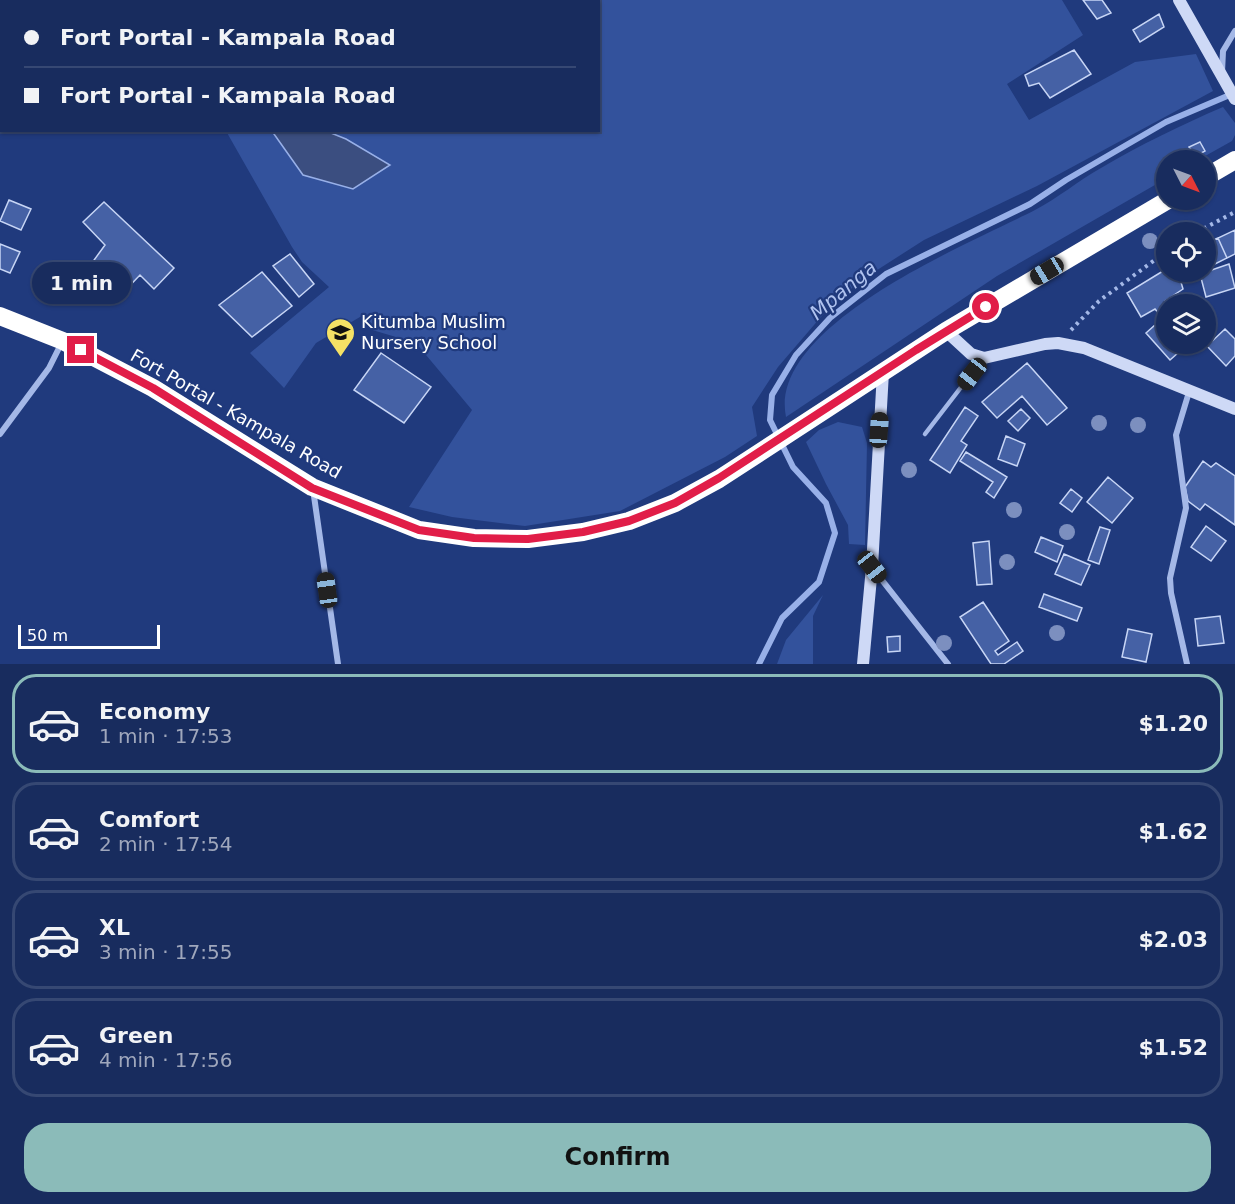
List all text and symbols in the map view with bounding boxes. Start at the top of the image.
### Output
text: Fort Portal - Kampala Road [60,25,396,50]
text: Fort Portal - Kampala Road [60,83,396,108]
north arrow [1156,150,1216,210]
map controls [1156,150,1216,354]
button: locate [1156,222,1216,282]
car [1027,254,1067,288]
water label: Mpanga [805,255,881,325]
callout: 1 min [32,263,130,305]
text: 1 min [50,271,113,295]
route start [972,293,999,320]
button: layers [1156,294,1216,354]
place label: Kitumba Muslim Nursery School [361,311,506,353]
school or university icon: Kitumba Muslim Nursery School [324,316,356,358]
route end [67,336,94,363]
street label: Fort Portal - Kampala Road [127,344,345,483]
car [954,354,990,394]
car [869,411,889,449]
car [854,547,890,587]
car [316,571,338,609]
scale bar [18,622,160,650]
text: 50 m [27,626,68,645]
icon: car [27,697,81,751]
text: Economy [99,699,210,724]
text: $1.20 [1138,711,1208,736]
text: 1 min · 17:53 [99,724,233,748]
icon: car [27,805,81,859]
text: Comfort [99,807,199,832]
text: $1.62 [1138,819,1208,844]
text: 2 min · 17:54 [99,832,233,856]
icon: car [27,913,81,967]
text: XL [99,915,130,940]
text: $2.03 [1138,927,1208,952]
text: 3 min · 17:55 [99,940,233,964]
icon: car [27,1021,81,1075]
text: Green [99,1023,173,1048]
text: $1.52 [1138,1035,1208,1060]
text: 4 min · 17:56 [99,1048,233,1072]
button: Confirm [24,1123,1211,1192]

